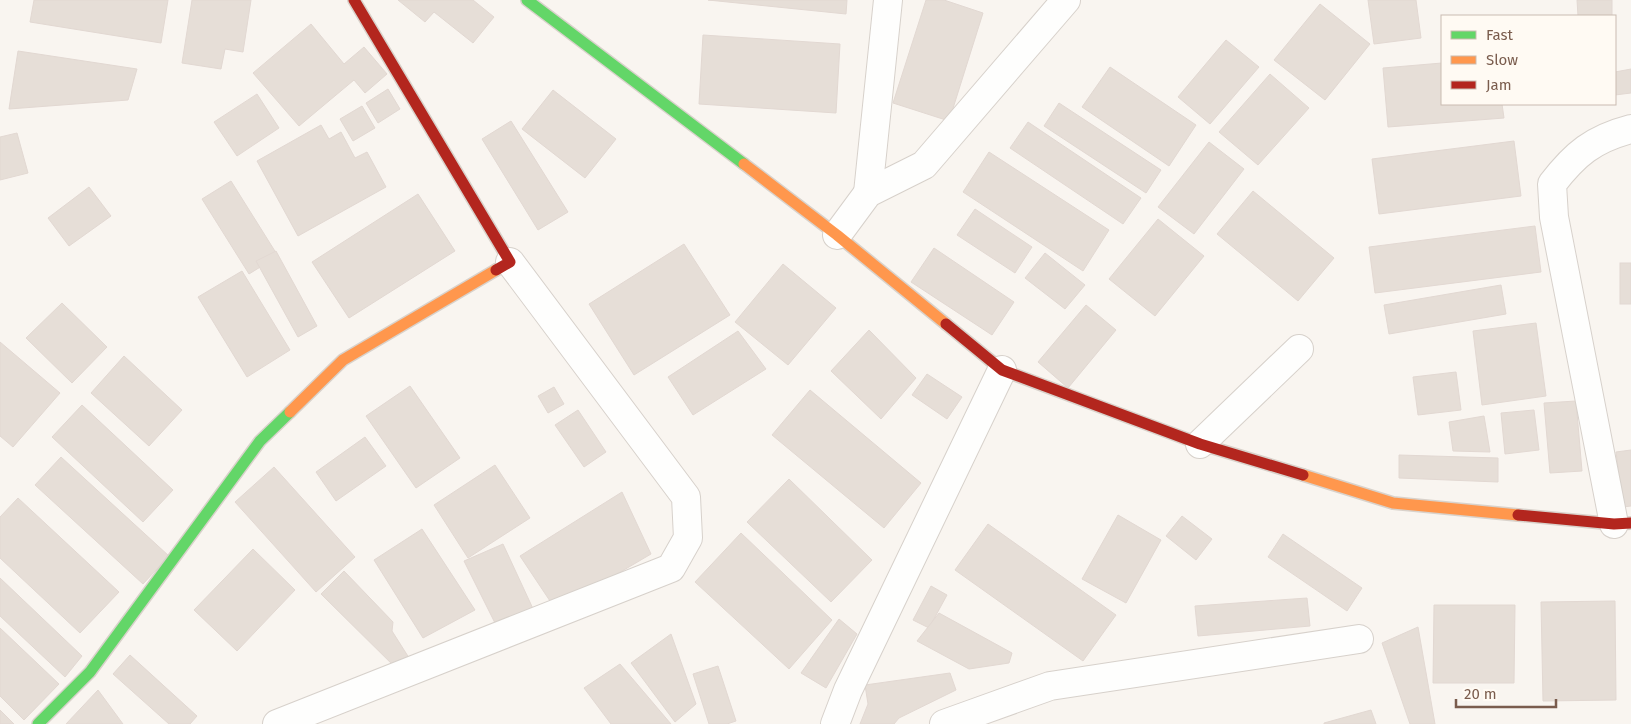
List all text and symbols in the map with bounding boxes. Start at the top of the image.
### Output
legend [1441,15,1616,105]
text: Fast [1486,26,1513,44]
text: Slow [1486,51,1518,69]
text: Jam [1486,76,1512,94]
scale bar [1456,676,1556,708]
text: 20 m [1464,685,1497,703]

